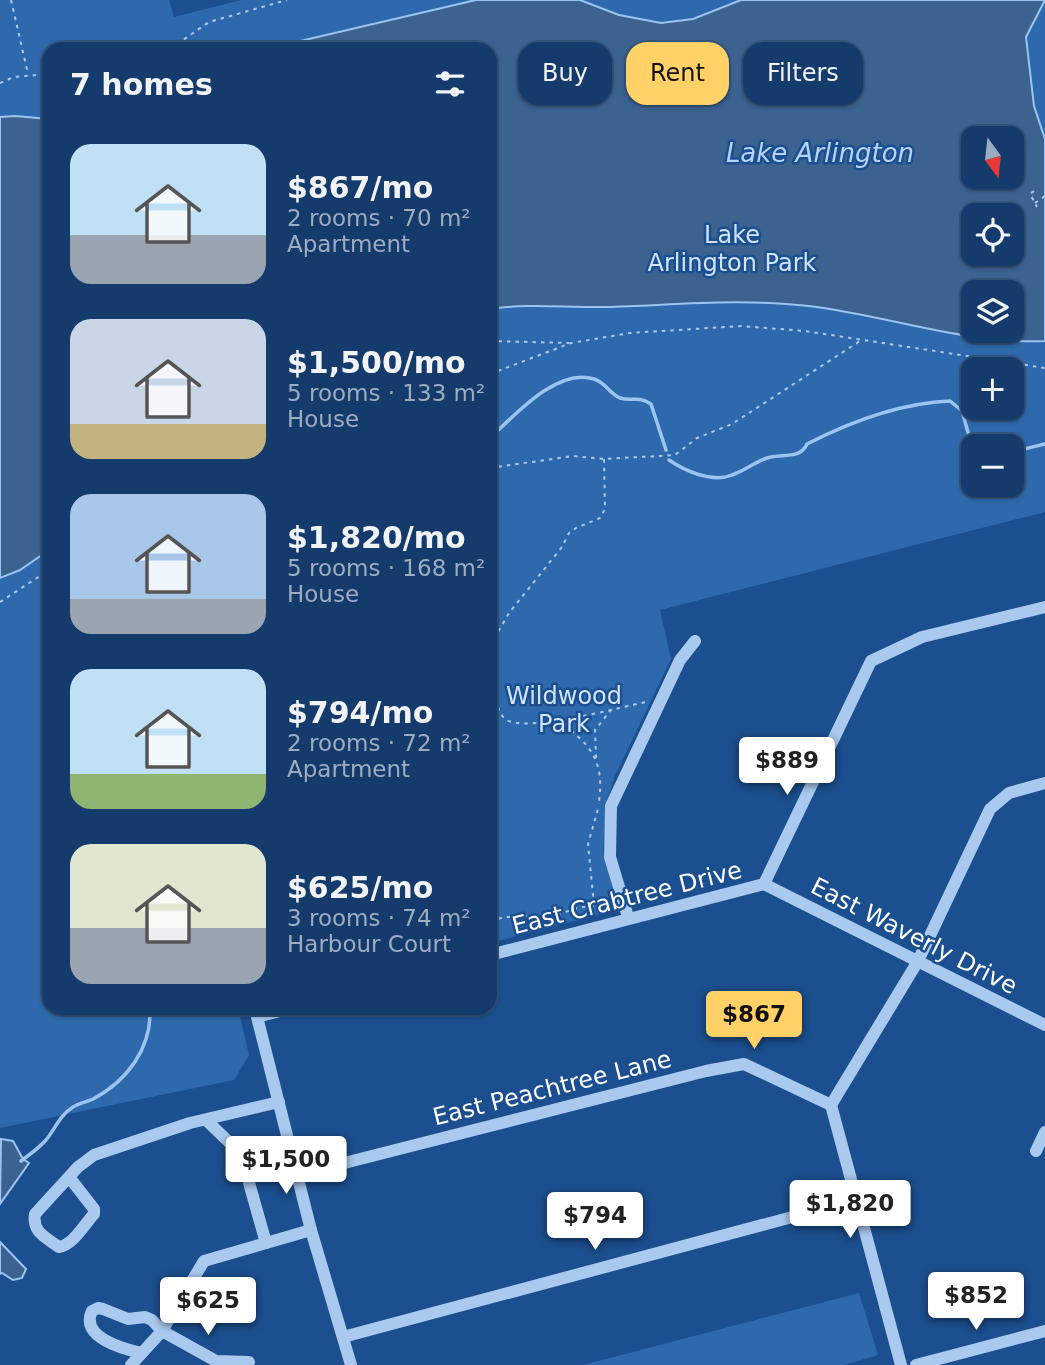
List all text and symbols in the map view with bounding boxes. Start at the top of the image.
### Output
chip: Buy [518,42,612,105]
chip: Rent [626,42,729,105]
chip: Filters [743,42,863,105]
icon: filters [431,65,469,103]
text: 7 homes [70,67,213,102]
north arrow [961,126,1024,189]
map controls [961,126,1024,497]
water label: Lake Arlington [726,138,914,168]
text: $867/mo [287,170,433,205]
icon: home [126,172,210,256]
button: locate [961,203,1024,266]
text: 2 rooms · 70 m² [287,205,471,231]
park label: Lake Arlington Park [648,221,817,277]
text: Apartment [287,231,410,257]
button: layers [961,280,1024,343]
text: $1,500/mo [287,345,466,380]
icon: home [126,347,210,431]
button: + [961,357,1024,420]
text: 5 rooms · 133 m² [287,380,485,406]
text: House [287,406,359,432]
button: − [961,434,1024,497]
text: $1,820/mo [287,520,466,555]
icon: home [126,522,210,606]
text: 5 rooms · 168 m² [287,555,485,581]
text: House [287,581,359,607]
park label: Wildwood Park [506,682,622,738]
text: $794/mo [287,695,433,730]
icon: home [126,697,210,781]
text: 2 rooms · 72 m² [287,730,471,756]
pin: $889 [746,738,828,797]
text: $889 [755,747,819,773]
text: Apartment [287,756,410,782]
street label: East Crabtree Drive [509,856,745,940]
text: $625/mo [287,870,433,905]
icon: home [126,872,210,956]
street label: East Waverly Drive [806,872,1022,1000]
text: 3 rooms · 74 m² [287,905,471,931]
text: Harbour Court [287,931,451,957]
pin: $867 [713,992,795,1051]
text: $867 [722,1001,786,1027]
street label: East Peachtree Lane [430,1045,674,1131]
pin: $1,500 [229,1136,343,1196]
text: $1,500 [242,1146,330,1172]
pin: $1,820 [793,1180,907,1240]
text: $1,820 [806,1190,894,1216]
pin: $794 [554,1192,636,1252]
text: $794 [563,1202,627,1228]
pin: $852 [935,1272,1017,1332]
pin: $625 [167,1278,249,1337]
text: $852 [944,1282,1008,1308]
text: $625 [176,1287,240,1313]

